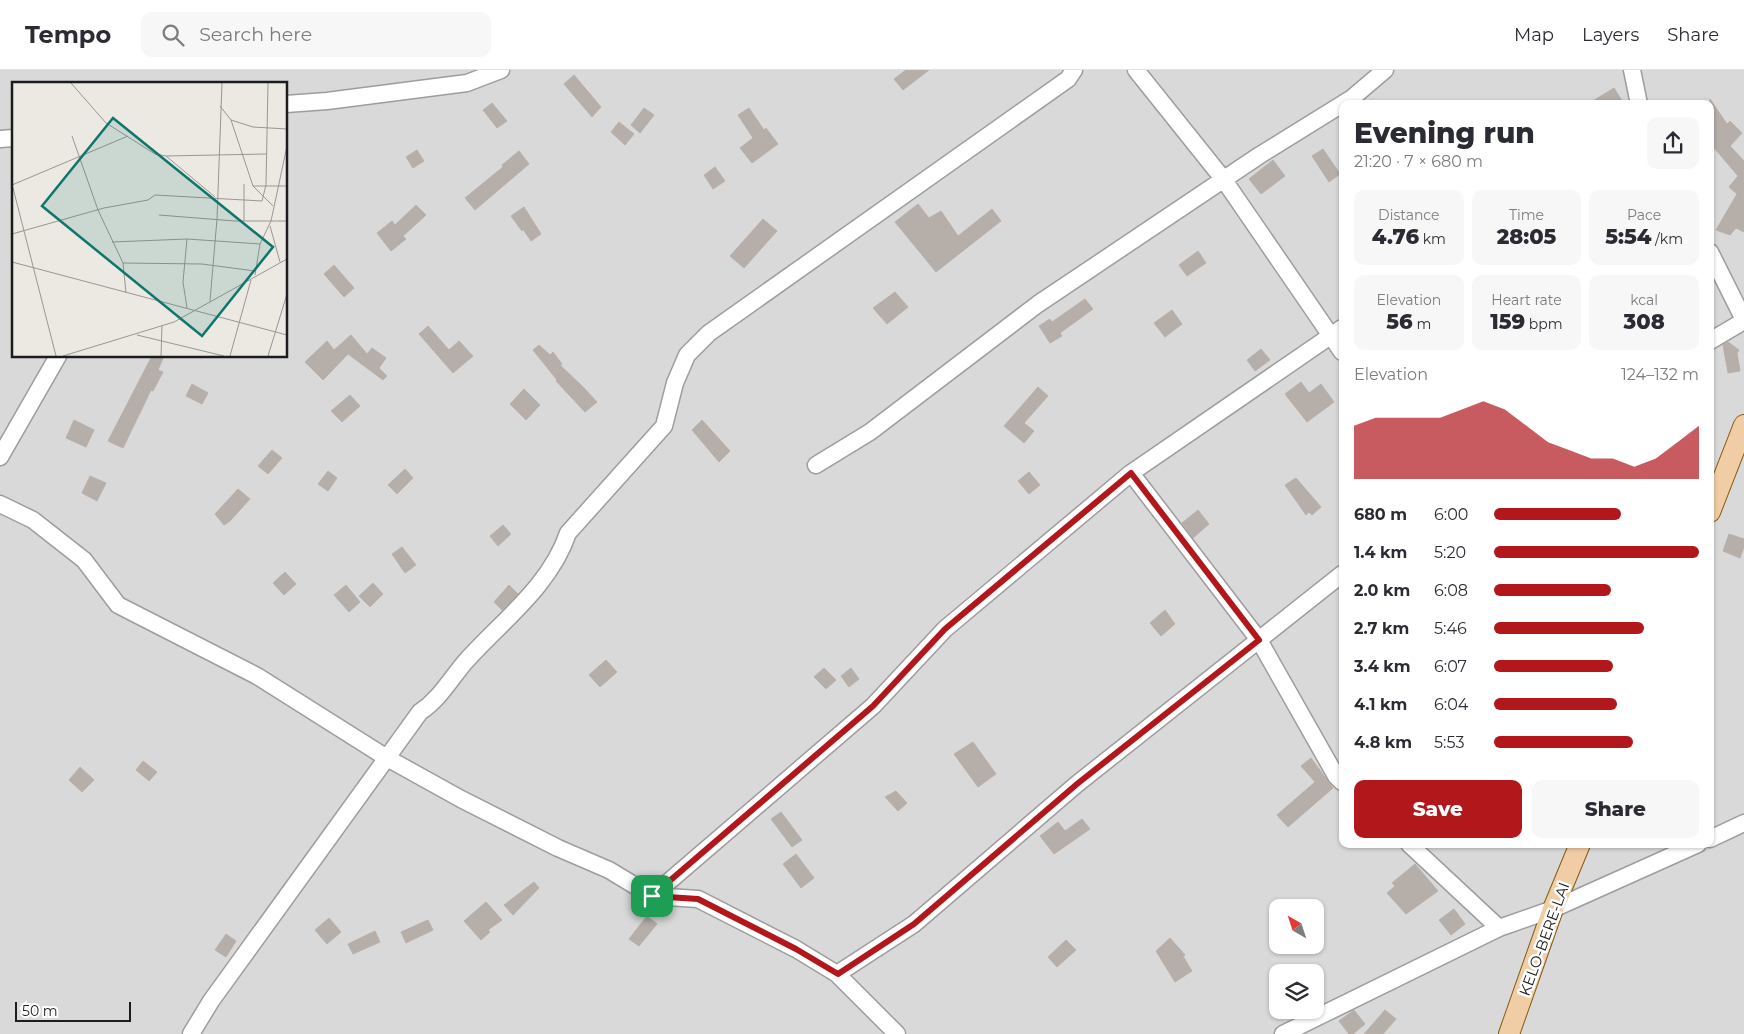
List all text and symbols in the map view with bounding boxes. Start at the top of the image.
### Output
search box [141,12,491,57]
text: Tempo [25,20,111,49]
icon: search [159,21,187,49]
text: Search here [199,23,312,46]
text: Map [1514,24,1554,46]
text: Layers [1582,24,1639,46]
text: Share [1667,24,1719,46]
inset map [12,82,288,358]
text: Evening run [1354,116,1535,150]
button: share [1647,117,1699,169]
text: 21:20 · 7 × 680 m [1354,152,1483,171]
text: Distance [1378,206,1440,224]
text: Time [1509,206,1544,224]
text: Pace [1627,206,1661,224]
text: 4.76 [1372,224,1419,249]
text: 28:05 [1497,224,1556,249]
text: 5:54 [1605,224,1651,249]
text: km [1419,230,1446,248]
text: /km [1651,230,1683,248]
text: Elevation [1376,291,1441,309]
text: Heart rate [1491,291,1562,309]
text: kcal [1630,291,1658,309]
text: 56 [1386,309,1413,334]
text: 159 [1490,309,1525,334]
text: 308 [1624,309,1665,334]
text: m [1413,315,1431,333]
text: bpm [1525,315,1563,333]
text: Elevation [1354,365,1428,384]
text: 124–132 m [1621,365,1699,384]
text: 680 m [1354,505,1407,524]
text: 6:00 [1434,505,1468,524]
text: 1.4 km [1354,543,1407,562]
text: 5:20 [1434,543,1466,562]
text: 2.0 km [1354,581,1410,600]
text: 6:08 [1434,581,1468,600]
text: 2.7 km [1354,619,1409,638]
text: 5:46 [1434,619,1467,638]
text: 3.4 km [1354,657,1410,676]
text: 6:07 [1434,657,1467,676]
text: 4.1 km [1354,695,1407,714]
text: 6:04 [1434,695,1468,714]
text: 4.8 km [1354,733,1412,752]
text: 5:53 [1434,733,1464,752]
button: Save [1354,780,1522,838]
button: Share [1532,780,1699,838]
pin [631,875,673,917]
street label: KELO-BERE-LAI [1515,880,1573,998]
icon: arrive [638,882,666,910]
north arrow [1269,899,1324,954]
map controls [1269,899,1324,1019]
button: layers [1269,964,1324,1019]
scale bar [15,999,131,1022]
text: 50 m [22,1002,58,1020]

